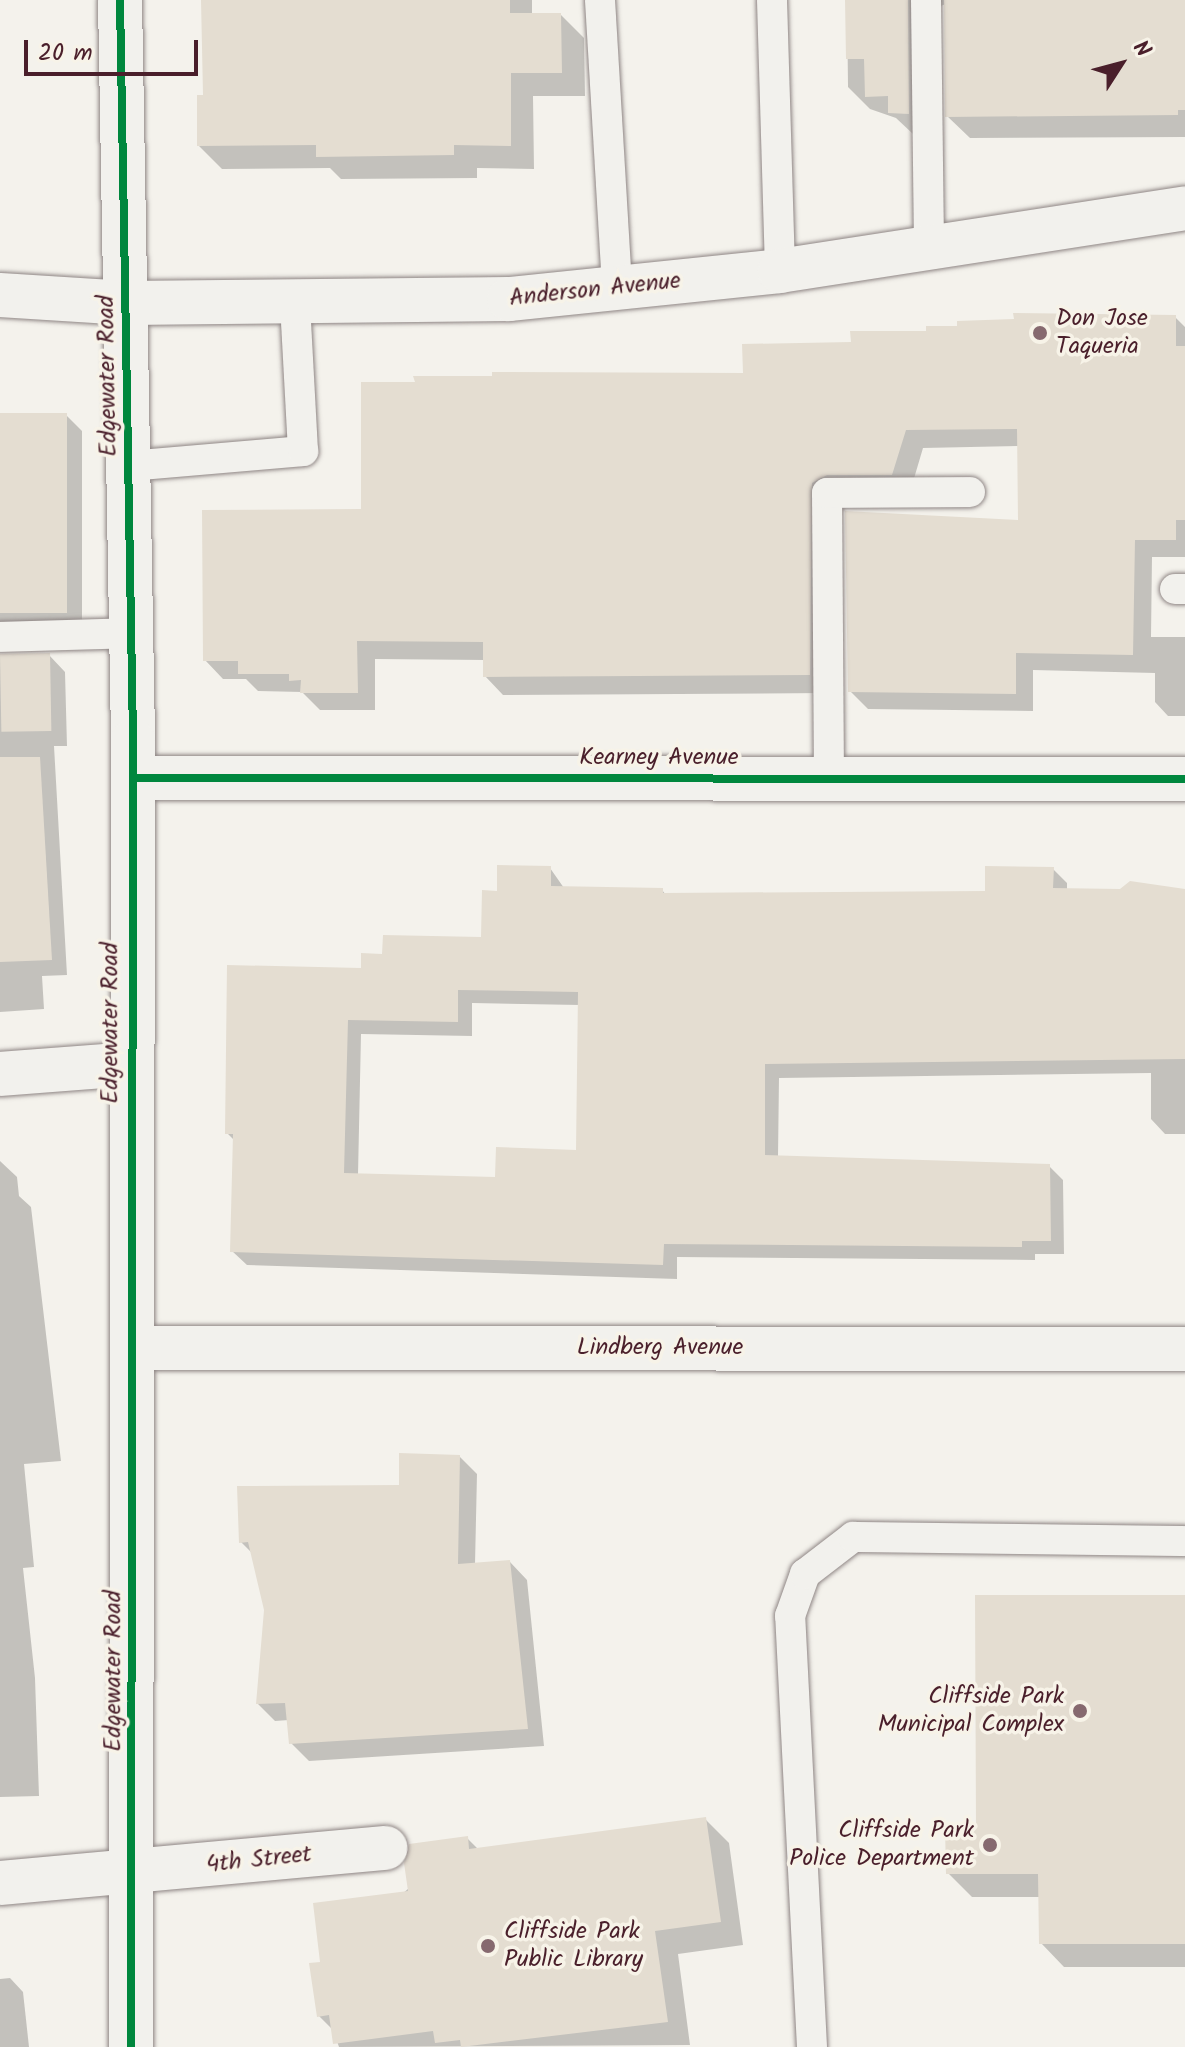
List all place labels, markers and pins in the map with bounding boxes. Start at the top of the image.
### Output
place label: Don Jose Taqueria [1056,305,1148,361]
marker: Don Jose Taqueria [1031,324,1049,342]
place label: Cliffside Park Municipal Complex [878,1683,1064,1739]
marker: Cliffside Park Municipal Complex [1071,1702,1089,1720]
place label: Cliffside Park Police Department [789,1817,974,1873]
marker: Cliffside Park Police Department [981,1836,999,1854]
place label: Cliffside Park Public Library [504,1918,643,1974]
marker: Cliffside Park Public Library [479,1937,497,1955]

